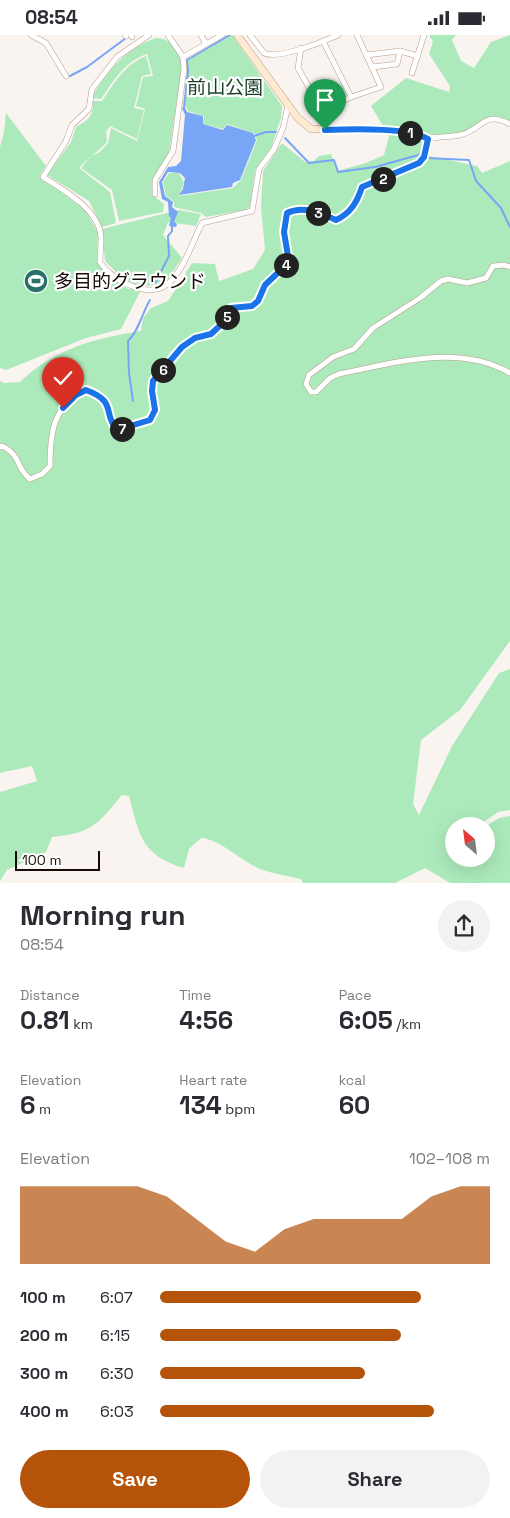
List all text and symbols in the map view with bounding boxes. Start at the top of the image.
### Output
text: 08:54 [25,5,78,30]
park label: 前山公園 [187,75,263,100]
pin [304,79,346,130]
icon: arrive [311,86,339,114]
pin: 1 [398,121,422,145]
text: 1 [407,124,414,142]
pin: 2 [370,167,396,191]
text: 2 [379,170,388,188]
pin: 3 [306,201,330,225]
text: 3 [314,204,323,222]
pin: 4 [274,253,298,277]
text: 4 [282,256,291,274]
sports icon: 多目的グラウンド [23,268,49,294]
place label: 多目的グラウンド [54,269,206,294]
pin: 5 [214,305,240,329]
text: 5 [223,308,232,326]
pin [42,357,84,408]
pin: 6 [150,357,176,383]
text: 6 [159,361,168,379]
icon: check [49,364,77,392]
pin: 7 [110,417,134,441]
text: 7 [119,420,126,438]
north arrow [445,817,495,867]
map controls [445,817,495,867]
scale bar [15,848,100,871]
text: 100 m [22,851,61,869]
text: Morning run [20,897,185,933]
button: share [438,900,490,952]
text: 08:54 [20,934,64,955]
text: Distance [20,986,80,1004]
text: Time [179,986,211,1004]
text: Pace [339,986,371,1004]
text: 0.81 [20,1004,70,1036]
text: 4:56 [179,1004,233,1036]
text: 6:05 [339,1004,393,1036]
text: km [70,1015,93,1033]
text: /km [393,1015,421,1033]
text: Elevation [20,1071,81,1089]
text: Heart rate [179,1071,247,1089]
text: kcal [339,1071,366,1089]
text: 6 [20,1089,35,1121]
text: 134 [179,1089,222,1121]
text: 60 [339,1089,370,1121]
text: m [35,1100,51,1118]
text: bpm [222,1100,255,1118]
text: Elevation [20,1148,90,1169]
text: 102–108 m [409,1148,490,1169]
text: 100 m [20,1287,66,1308]
text: 6:07 [100,1287,133,1308]
text: 200 m [20,1325,68,1346]
text: 6:15 [100,1325,130,1346]
text: 300 m [20,1363,68,1384]
text: 6:30 [100,1363,134,1384]
text: 400 m [20,1401,69,1422]
text: 6:03 [100,1401,134,1422]
button: Save [20,1450,250,1508]
button: Share [260,1450,490,1508]

